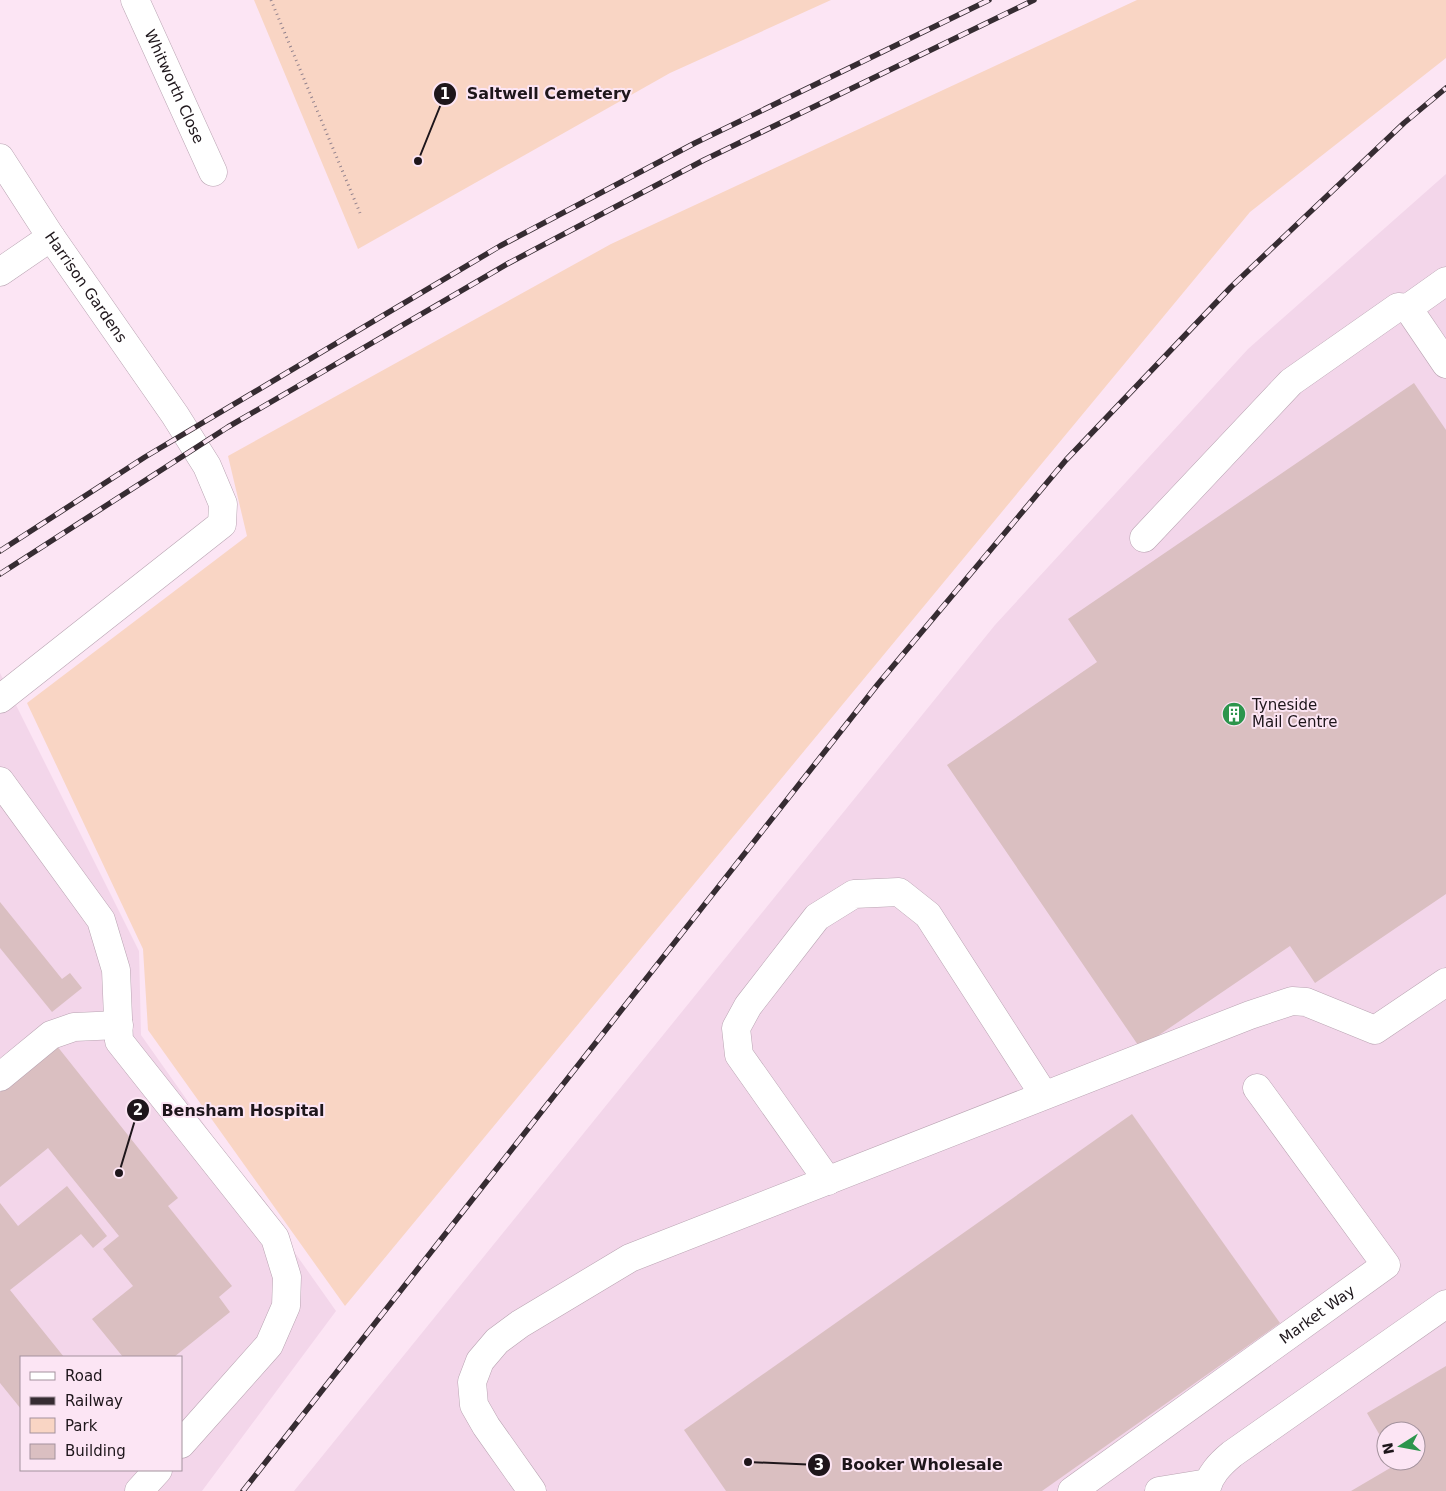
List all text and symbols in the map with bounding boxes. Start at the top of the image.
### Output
street label: Whitworth Close [141,27,208,146]
callout: Saltwell Cemetery [432,78,642,109]
text: Saltwell Cemetery [467,84,632,103]
text: 1 [440,85,450,103]
street label: Harrison Gardens [41,228,131,346]
place label: Tyneside Mail Centre [1251,696,1337,731]
building icon: Tyneside Mail Centre [1221,701,1247,727]
callout: Bensham Hospital [126,1095,334,1126]
text: 2 [133,1101,143,1119]
text: Bensham Hospital [161,1101,325,1120]
street label: Market Way [1276,1281,1358,1348]
legend [20,1356,182,1471]
text: Road [65,1367,103,1385]
text: Railway [65,1392,123,1410]
text: Park [65,1417,98,1435]
north arrow [1376,1421,1426,1471]
text: N [1379,1441,1397,1456]
text: Building [65,1442,126,1460]
callout: Booker Wholesale [806,1449,1013,1480]
text: Booker Wholesale [841,1455,1003,1474]
text: 3 [814,1456,824,1474]

